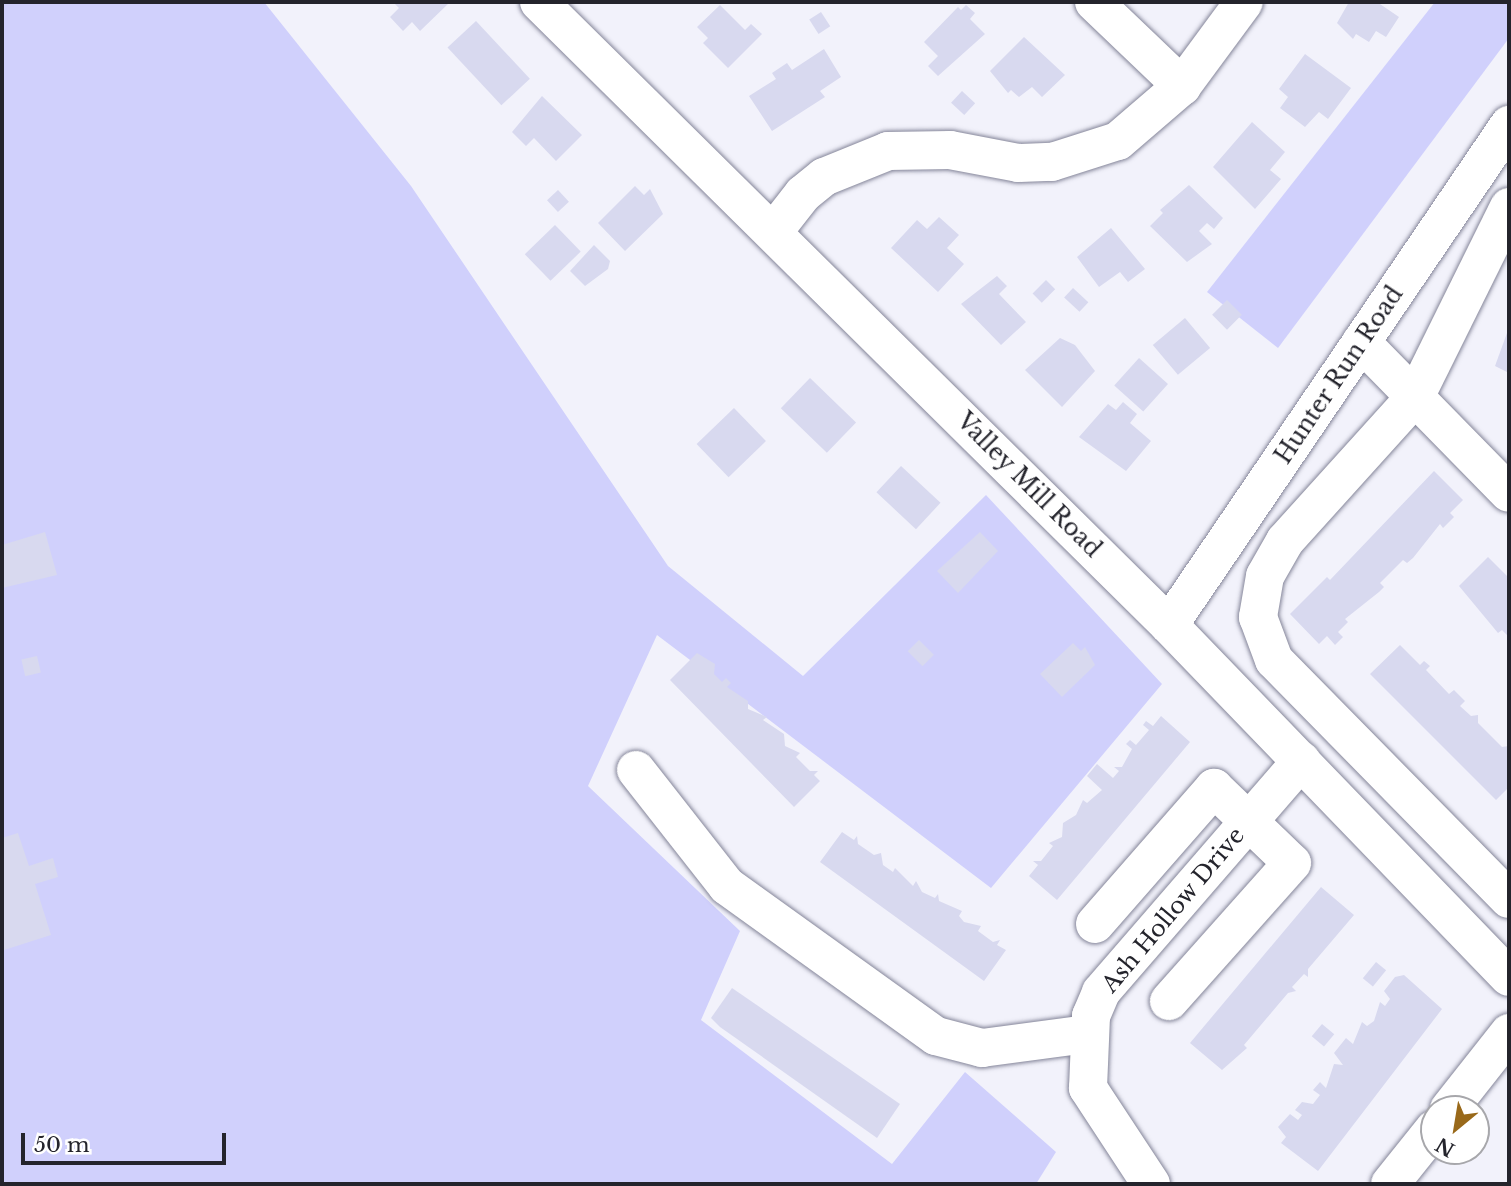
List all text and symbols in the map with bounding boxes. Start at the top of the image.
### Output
street label: Hunter Run Road [1269,281,1409,469]
street label: Valley Mill Road [951,407,1107,563]
street label: Ash Hollow Drive [1096,822,1250,998]
north arrow [1420,1095,1490,1165]
scale bar [24,1120,229,1164]
text: 50 m [34,1132,89,1158]
text: N [1432,1132,1459,1161]

